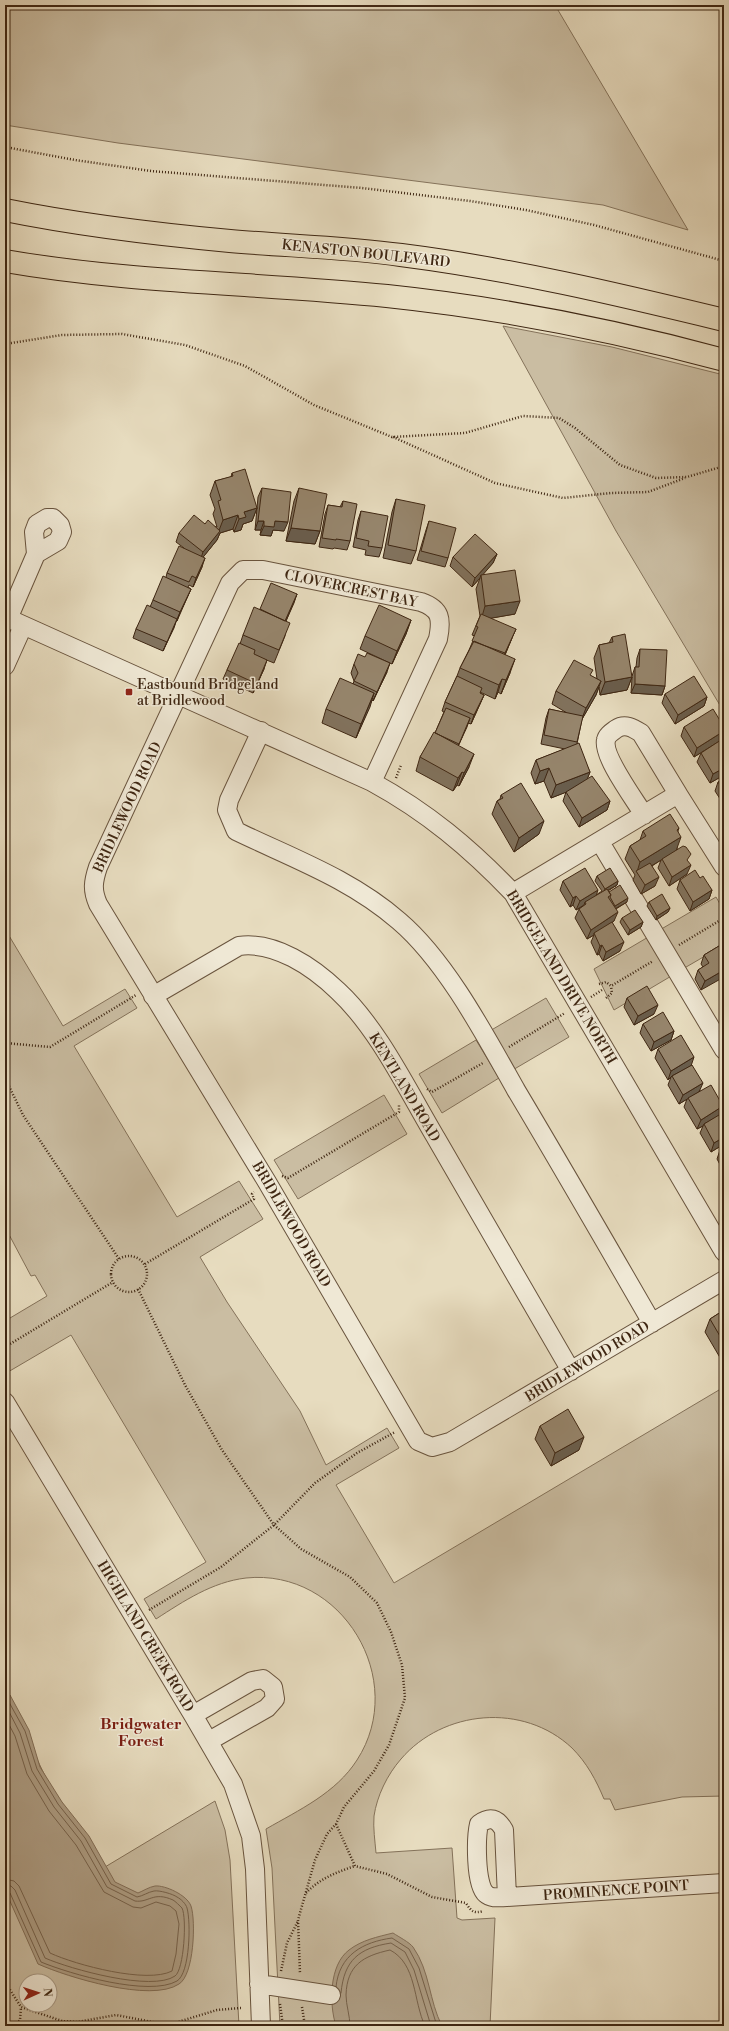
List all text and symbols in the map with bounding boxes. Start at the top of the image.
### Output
street label: KENASTON BOULEVARD [281,236,451,272]
street label: CLOVERCREST BAY [283,566,420,612]
place label: Eastbound Bridgeland at Bridlewood [137,676,279,710]
marker: Eastbound Bridgeland at Bridlewood [124,687,134,697]
street label: BRIDLEWOOD ROAD [89,739,166,877]
street label: BRIDGELAND DRIVE NORTH [502,886,621,1068]
street label: KENTLAND ROAD [364,1030,444,1145]
street label: BRIDLEWOOD ROAD [247,1158,335,1291]
street label: BRIDLEWOOD ROAD [521,1317,653,1407]
street label: HIGHLAND CREEK ROAD [93,1557,198,1716]
district label: Bridgwater Forest [100,1715,182,1751]
street label: PROMINENCE POINT [542,1877,690,1905]
north arrow [18,1973,58,2013]
text: N [40,1988,54,1998]

